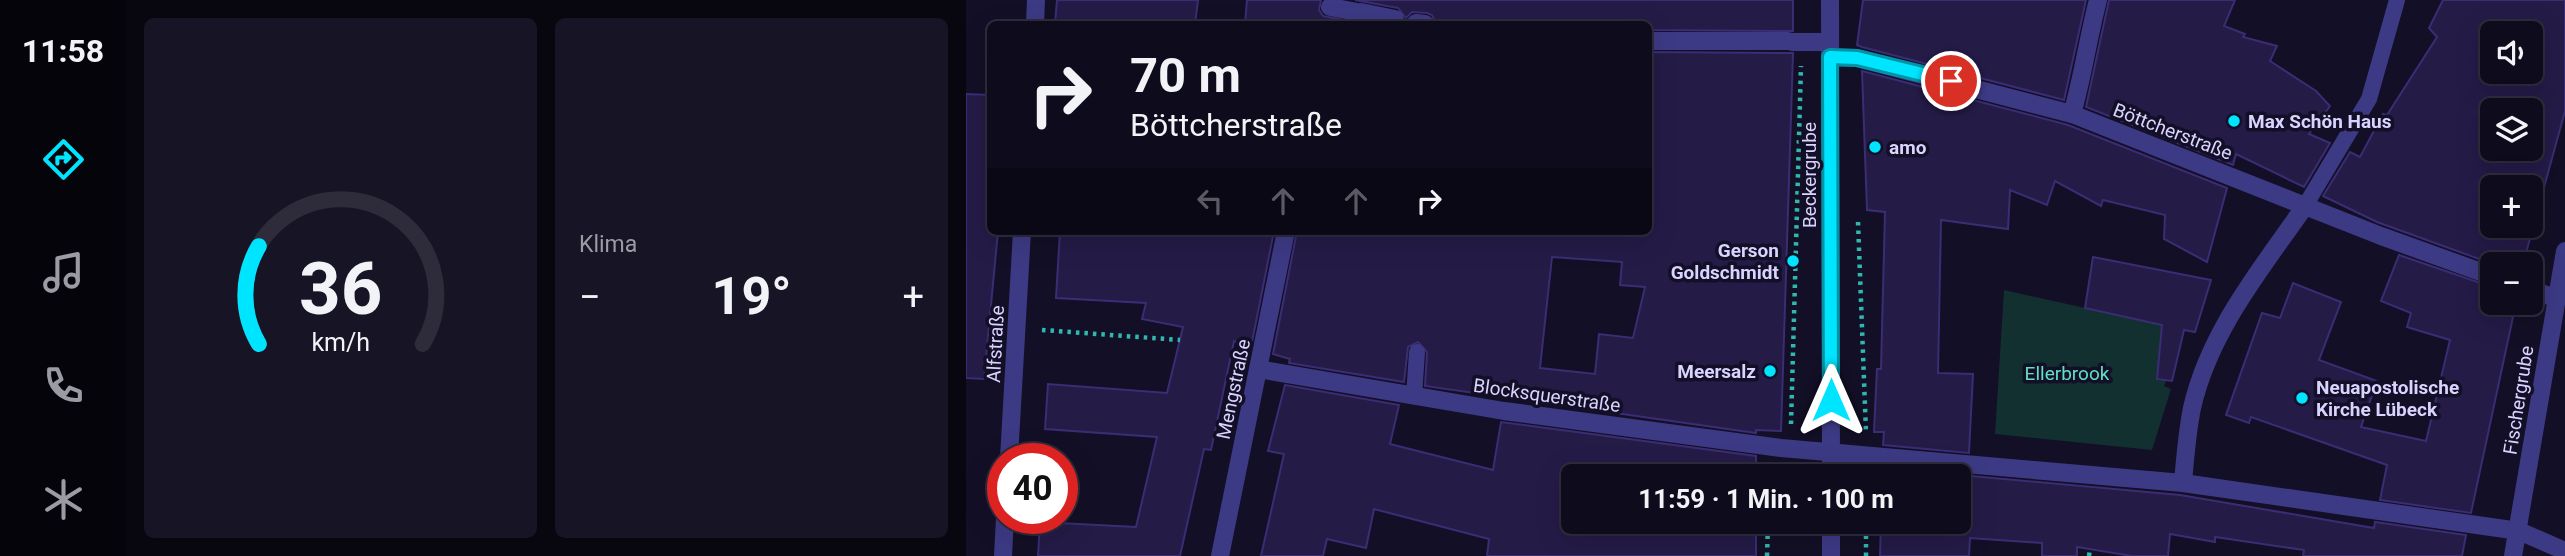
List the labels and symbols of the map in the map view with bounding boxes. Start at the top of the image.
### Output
pin [1921,51,1981,111]
street label: Böttcherstraße [2110,98,2236,165]
place label: Max Schön Haus [2248,110,2392,133]
marker: Max Schön Haus [2226,113,2242,129]
street label: Beckergrube [1798,122,1821,228]
place label: amo [1889,136,1927,159]
marker: amo [1867,139,1883,155]
place label: Gerson Goldschmidt [1671,239,1780,284]
marker: Gerson Goldschmidt [1785,253,1801,269]
street label: Alfstraße [982,305,1009,383]
street label: Mengstraße [1212,337,1255,441]
street label: Fischergrube [2499,344,2538,456]
place label: Meersalz [1677,360,1756,383]
park label: Ellerbrook [2025,362,2110,385]
marker: Meersalz [1762,363,1778,379]
position arrow [1794,363,1868,437]
street label: Blocksquerstraße [1472,374,1622,417]
place label: Neuapostolische Kirche Lübeck [2316,376,2459,421]
marker: Neuapostolische Kirche Lübeck [2294,390,2310,406]
speed limit sign: 40 [987,443,1078,534]

